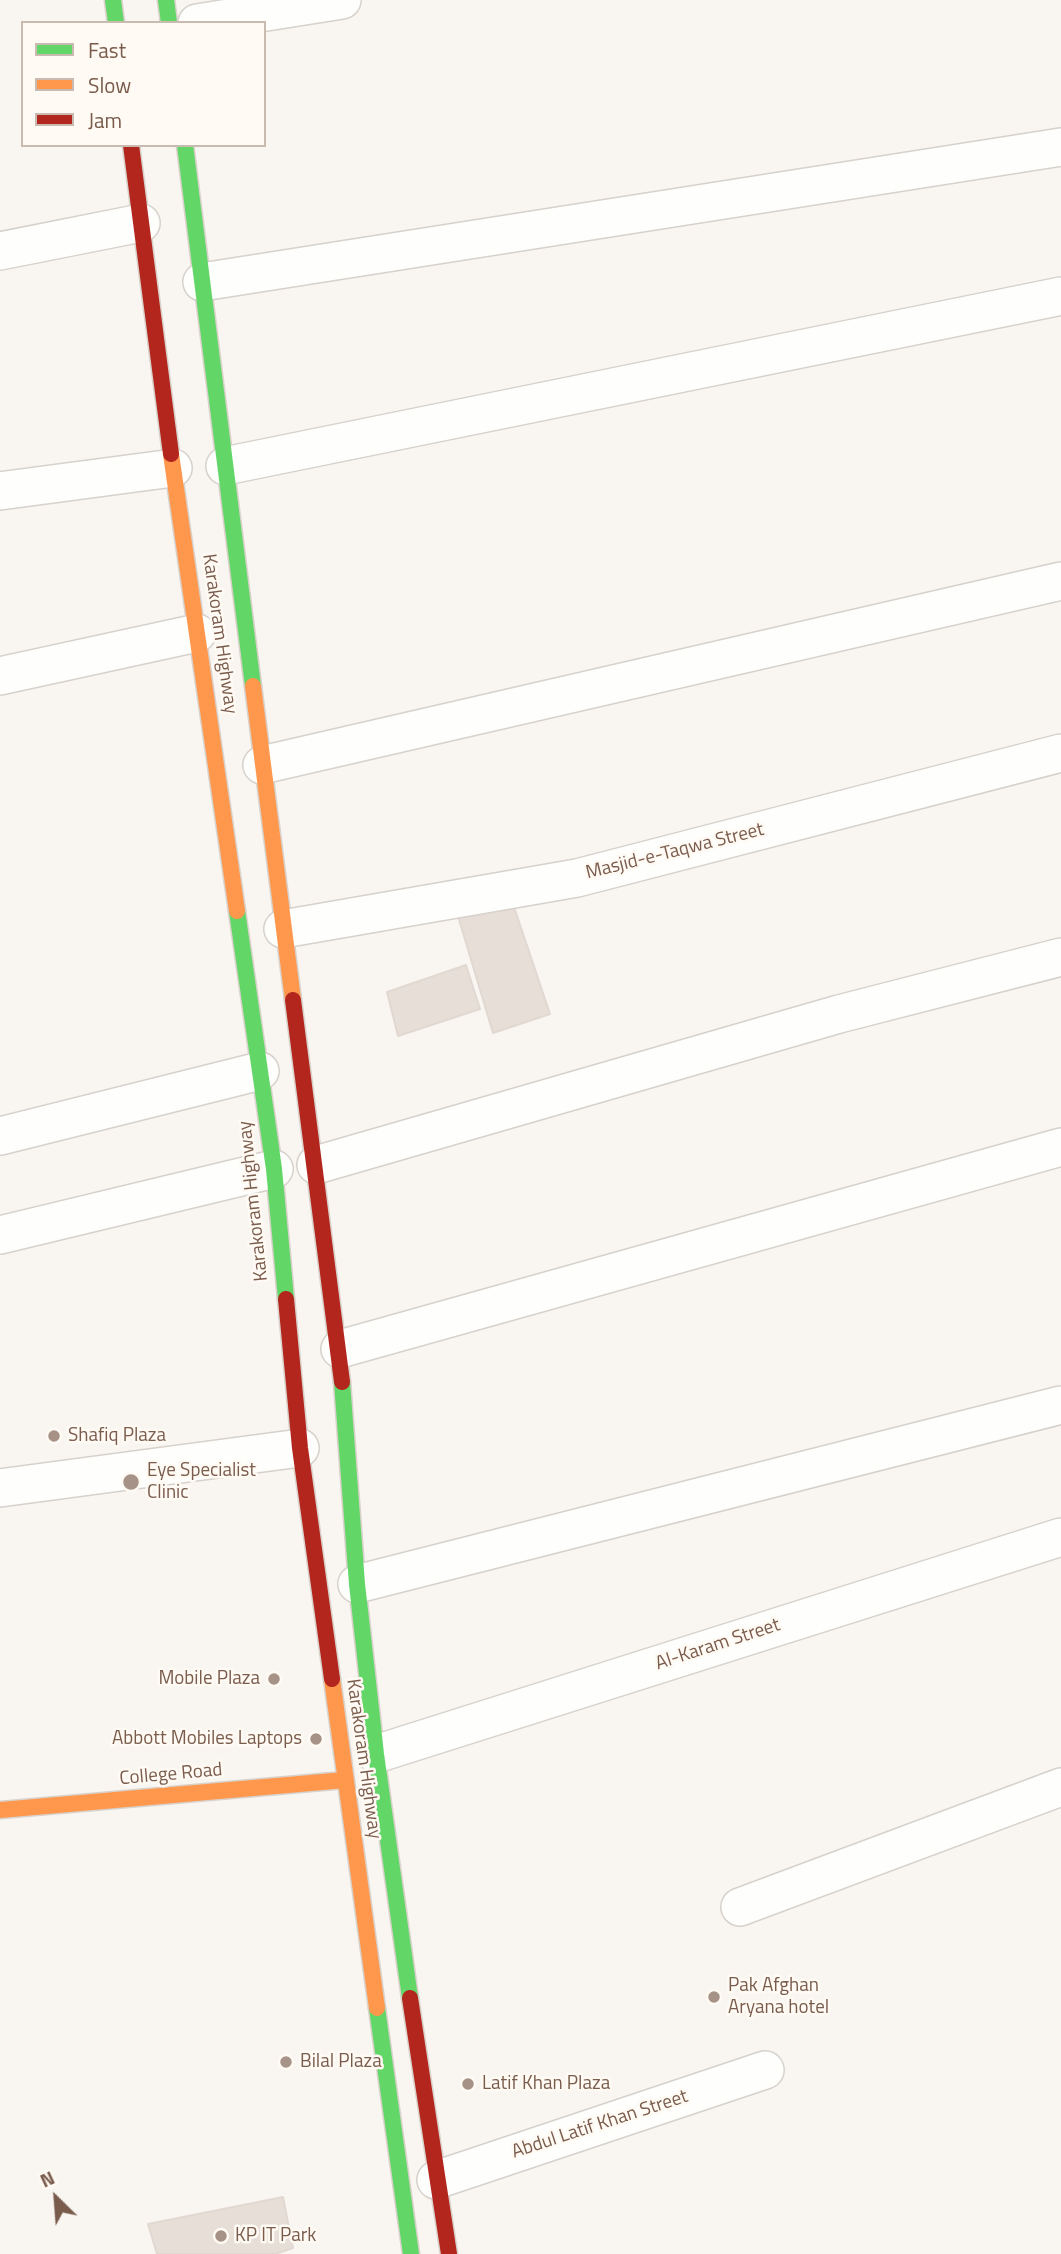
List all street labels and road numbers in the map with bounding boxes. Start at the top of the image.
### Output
street label: Karakoram Highway [196,553,242,715]
street label: Masjid-e-Taqwa Street [584,819,766,885]
street label: Karakoram Highway [234,1120,274,1282]
street label: Al-Karam Street [653,1614,783,1676]
street label: Karakoram Highway [340,1678,386,1840]
street label: College Road [119,1759,223,1791]
street label: Abdul Latif Khan Street [509,2086,691,2164]

